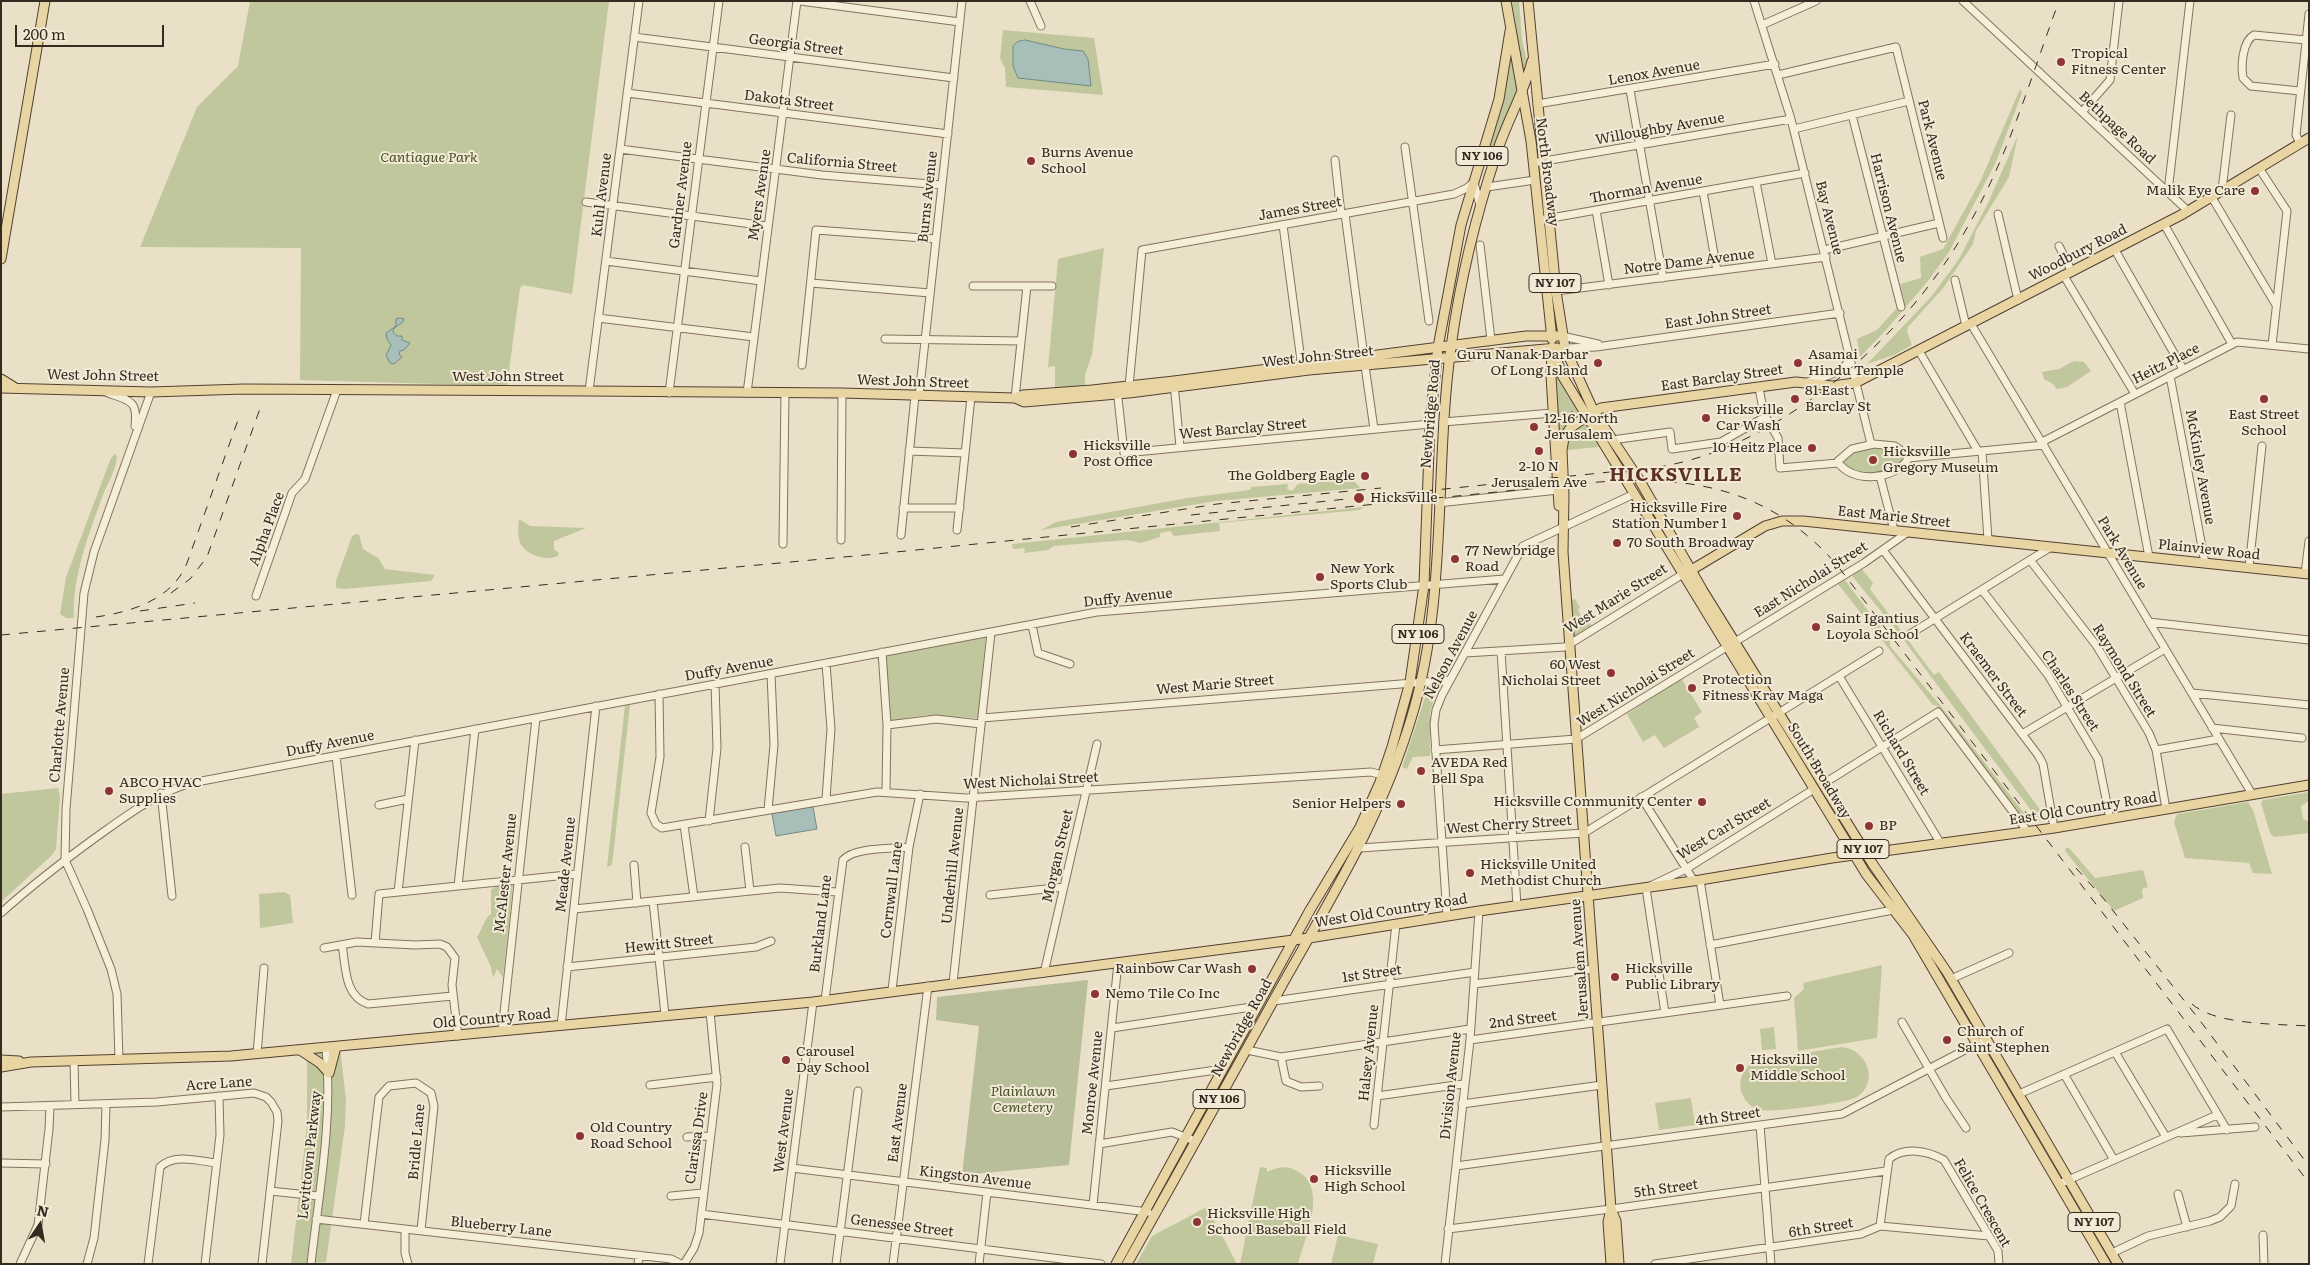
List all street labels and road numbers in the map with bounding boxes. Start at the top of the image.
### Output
street label: Georgia Street [748,31,844,59]
street label: Lenox Avenue [1607,57,1701,89]
street label: Dakota Street [743,87,835,115]
street label: Bethpage Road [2075,88,2159,168]
street label: Park Avenue [1914,98,1950,182]
street label: Willoughby Avenue [1594,109,1726,149]
street label: North Broadway [1532,116,1562,228]
street label: Gardner Avenue [666,140,696,250]
road number: NY 106 [1456,146,1508,166]
street label: Myers Avenue [745,148,775,242]
street label: California Street [786,150,898,176]
street label: Burns Avenue [915,150,941,244]
street label: Harrison Avenue [1866,151,1910,265]
street label: Kuhl Avenue [589,152,615,238]
street label: Thorman Avenue [1588,171,1704,207]
street label: Bay Avenue [1812,179,1846,257]
street label: James Street [1257,193,1343,225]
street label: Woodbury Road [2026,221,2130,285]
street label: Notre Dame Avenue [1623,246,1755,278]
road number: NY 107 [1529,274,1581,292]
street label: East John Street [1664,301,1772,333]
street label: Heitz Place [2130,340,2202,388]
street label: West John Street [1261,343,1375,371]
street label: Newbridge Road [1418,359,1444,469]
street label: East Barclay Street [1660,361,1784,395]
street label: West John Street [47,367,159,385]
street label: West John Street [452,369,564,385]
street label: West John Street [857,372,969,392]
street label: McKinley Avenue [2182,408,2218,526]
street label: West Barclay Street [1178,415,1308,443]
street label: Alpha Place [246,490,288,568]
street label: East Marie Street [1837,503,1951,531]
street label: Park Avenue [2094,513,2150,593]
street label: Plainview Road [2157,536,2261,564]
street label: East Nicholai Street [1751,538,1871,622]
street label: West Marie Street [1561,561,1671,637]
street label: Duffy Avenue [1083,585,1173,611]
street label: Nelson Avenue [1420,608,1482,702]
street label: Raymond Street [2089,621,2159,721]
road number: NY 106 [1392,624,1444,644]
street label: Kraemer Street [1956,629,2030,721]
street label: West Nicholai Street [1574,645,1698,731]
street label: Charles Street [2038,647,2102,735]
street label: Duffy Avenue [683,653,775,685]
street label: Charlotte Avenue [47,667,73,783]
street label: West Marie Street [1155,671,1275,699]
street label: Richard Street [1869,707,1933,799]
street label: South Broadway [1784,720,1854,822]
street label: Duffy Avenue [284,727,376,761]
street label: West Nicholai Street [963,769,1099,793]
street label: East Old Country Road [2008,789,2158,829]
street label: West Carl Street [1674,794,1774,864]
street label: Underhill Avenue [939,807,967,925]
street label: Morgan Street [1039,808,1077,904]
street label: McAlester Avenue [491,812,521,934]
street label: West Cherry Street [1446,812,1572,838]
street label: Meade Avenue [553,816,579,914]
road number: NY 107 [1837,840,1889,859]
street label: Cornwall Lane [878,841,906,939]
street label: Burkland Lane [807,874,835,974]
street label: West Old Country Road [1313,891,1469,931]
street label: Jerusalem Avenue [1567,898,1593,1020]
street label: Hewitt Street [624,931,714,957]
street label: 1st Street [1341,961,1403,987]
street label: Newbridge Road [1208,976,1276,1080]
street label: Halsey Avenue [1356,1004,1382,1102]
street label: Old Country Road [432,1005,552,1033]
street label: 2nd Street [1488,1008,1558,1032]
street label: Monroe Avenue [1079,1030,1107,1136]
street label: Division Avenue [1437,1031,1465,1141]
street label: Acre Lane [185,1073,253,1095]
street label: East Avenue [885,1082,911,1164]
street label: West Avenue [770,1088,798,1174]
street label: Levittown Parkway [295,1090,325,1220]
road number: NY 106 [1193,1090,1245,1108]
street label: Clarissa Drive [682,1091,712,1185]
street label: Bridle Lane [405,1103,429,1181]
street label: 4th Street [1694,1104,1762,1130]
street label: Felice Crescent [1950,1156,2014,1250]
street label: Kingston Avenue [918,1163,1032,1193]
street label: 5th Street [1633,1176,1699,1202]
street label: Genessee Street [849,1211,955,1241]
road number: NY 107 [2068,1212,2120,1232]
street label: Blueberry Lane [449,1213,553,1241]
street label: 6th Street [1787,1215,1855,1241]

